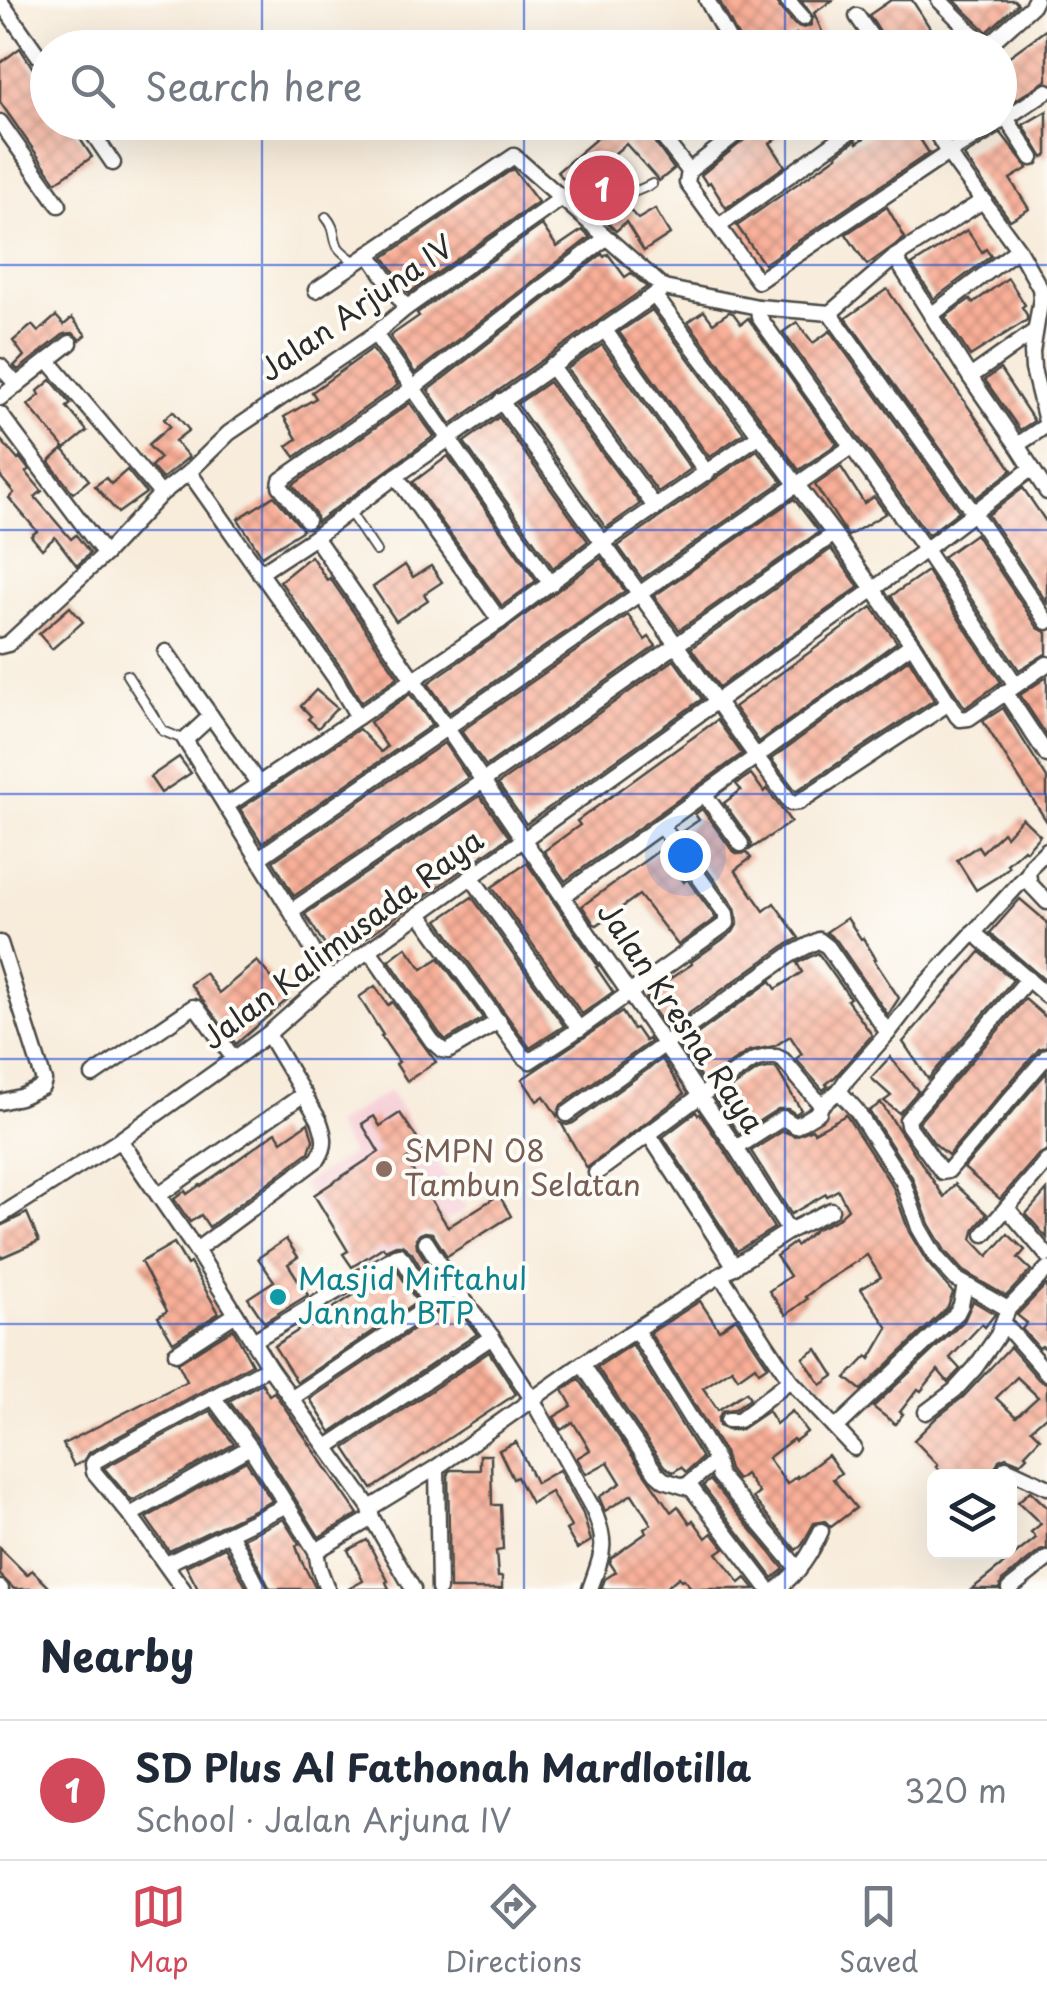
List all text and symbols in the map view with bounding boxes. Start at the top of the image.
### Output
search box [30,30,1017,140]
text: Search here [145,57,362,114]
icon: search [65,58,120,113]
pin: 1 [570,150,634,226]
street label: Jalan Arjuna IV [249,223,462,391]
street label: Jalan Kalimusada Raya [191,817,492,1059]
your location [660,830,711,881]
street label: Jalan Kresna Raya [588,892,777,1142]
place label: SMPN 08 Tambun Selatan [404,1127,641,1206]
marker: SMPN 08 Tambun Selatan [373,1158,395,1180]
place label: Masjid Miftahul Jannah BTP [298,1255,527,1334]
marker: Masjid Miftahul Jannah BTP [267,1286,289,1308]
map controls [927,1469,1017,1559]
button: layers [927,1469,1017,1559]
text: Nearby [40,1623,194,1686]
text: SD Plus Al Fathonah Mardlotilla [135,1738,752,1795]
text: 1 [65,1766,80,1814]
text: 320 m [904,1766,1007,1814]
text: School · Jalan Arjuna IV [135,1795,511,1843]
tab: Map [129,1879,188,1982]
tab: Directions [446,1879,582,1982]
tab: Saved [839,1879,918,1982]

